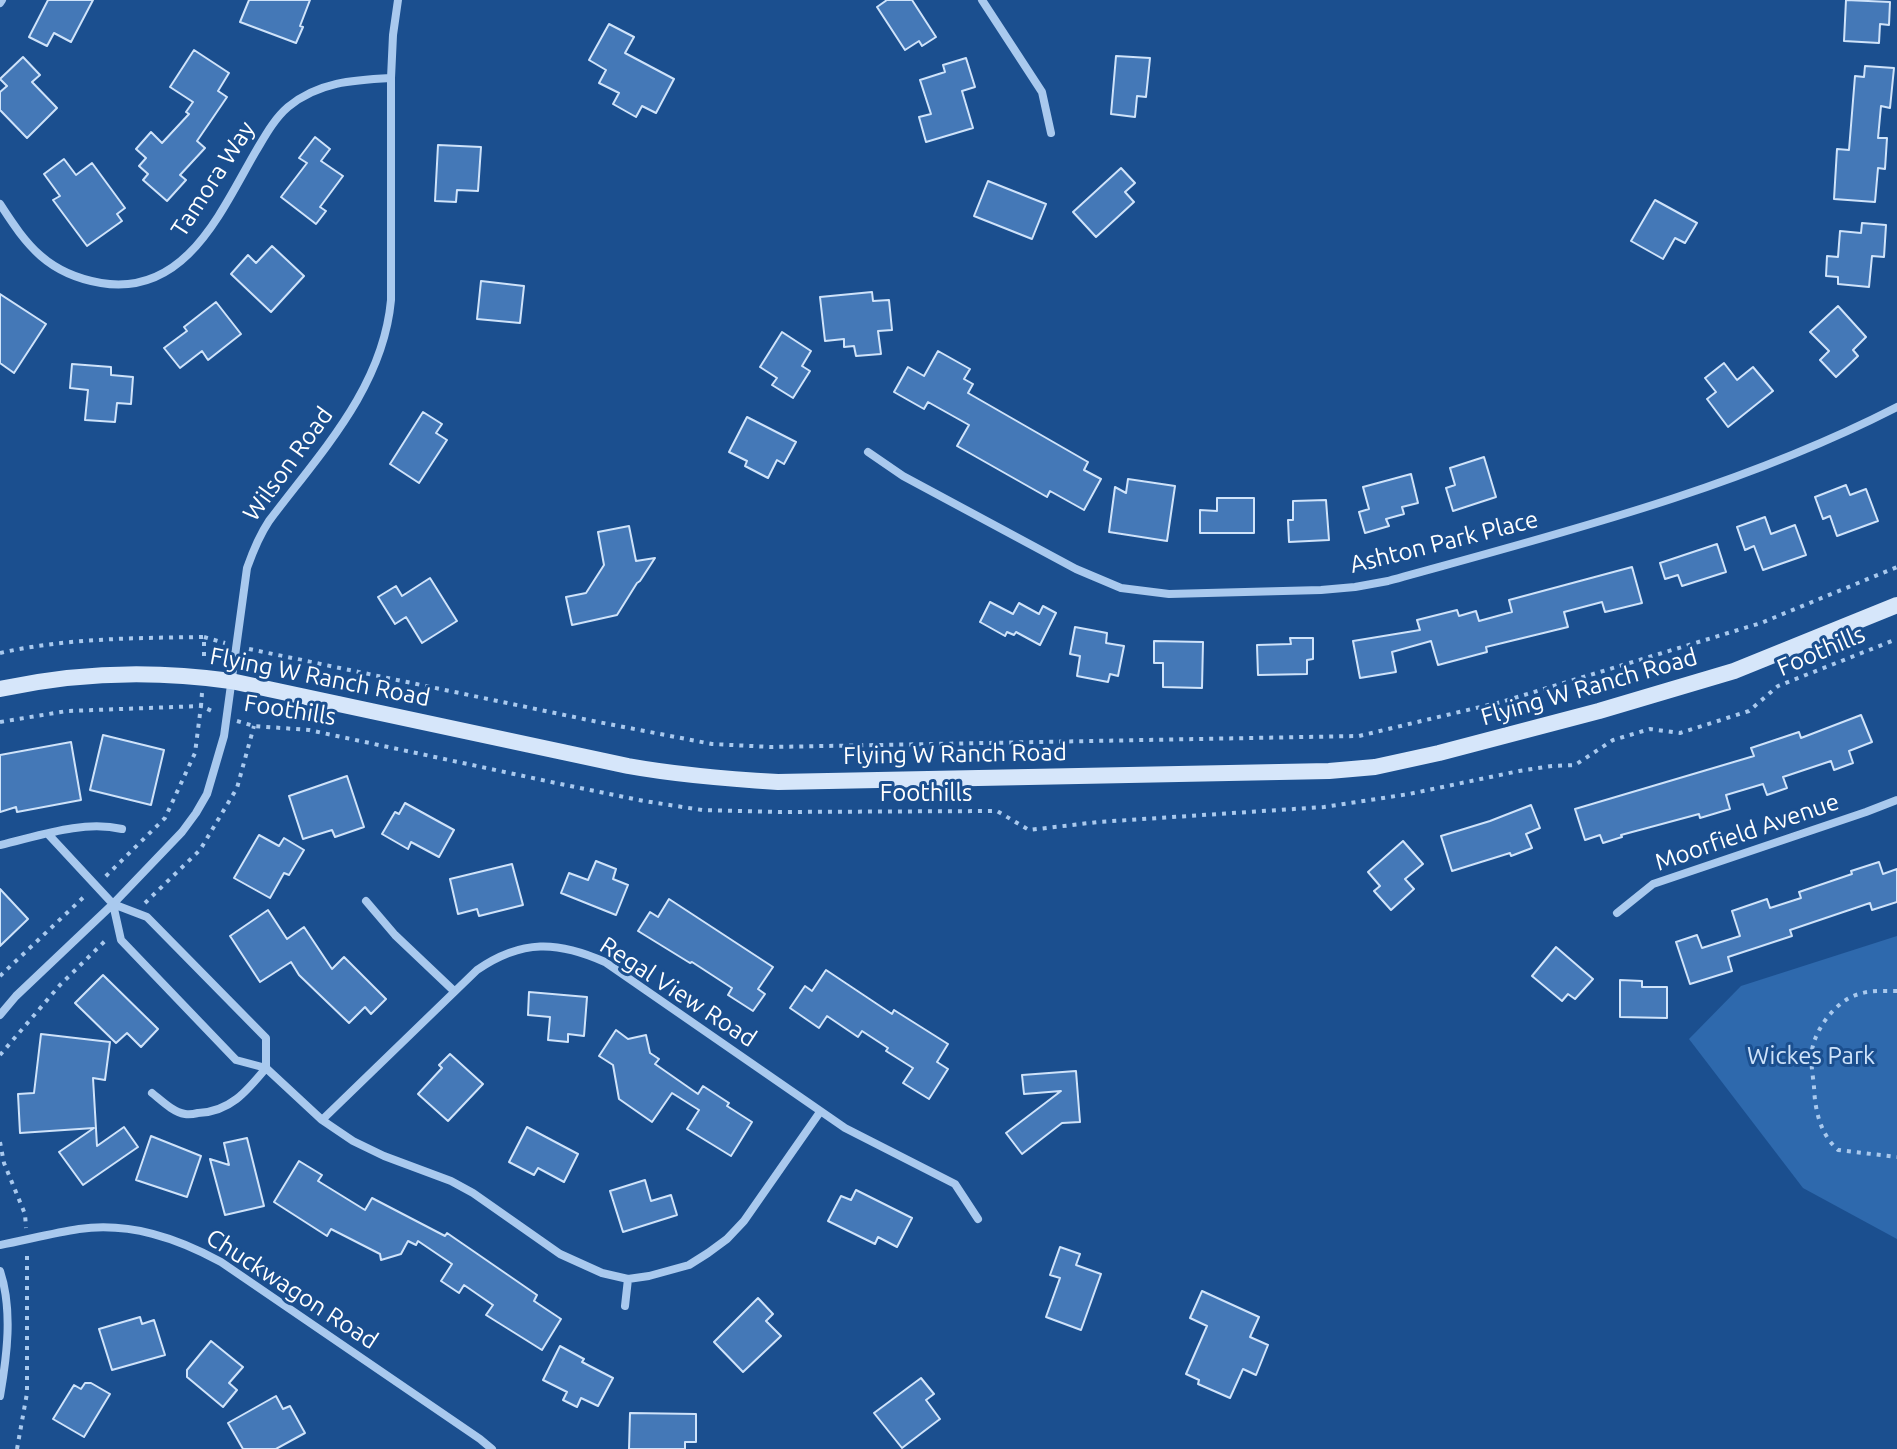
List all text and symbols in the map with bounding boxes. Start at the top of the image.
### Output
street label: Tamora Way [165,116,261,242]
street label: Wilson Road [237,401,339,527]
street label: Ashton Park Place [1347,505,1541,579]
street label: Foothills [1773,620,1869,682]
street label: Flying W Ranch Road [208,642,432,712]
street label: Flying W Ranch Road [1478,642,1700,732]
street label: Foothills [242,689,338,731]
street label: Flying W Ranch Road [843,738,1067,770]
street label: Foothills [880,779,972,807]
street label: Moorfield Avenue [1651,787,1843,877]
street label: Regal View Road [594,931,762,1053]
park label: Wickes Park [1747,1042,1875,1070]
street label: Chuckwagon Road [201,1223,383,1355]

